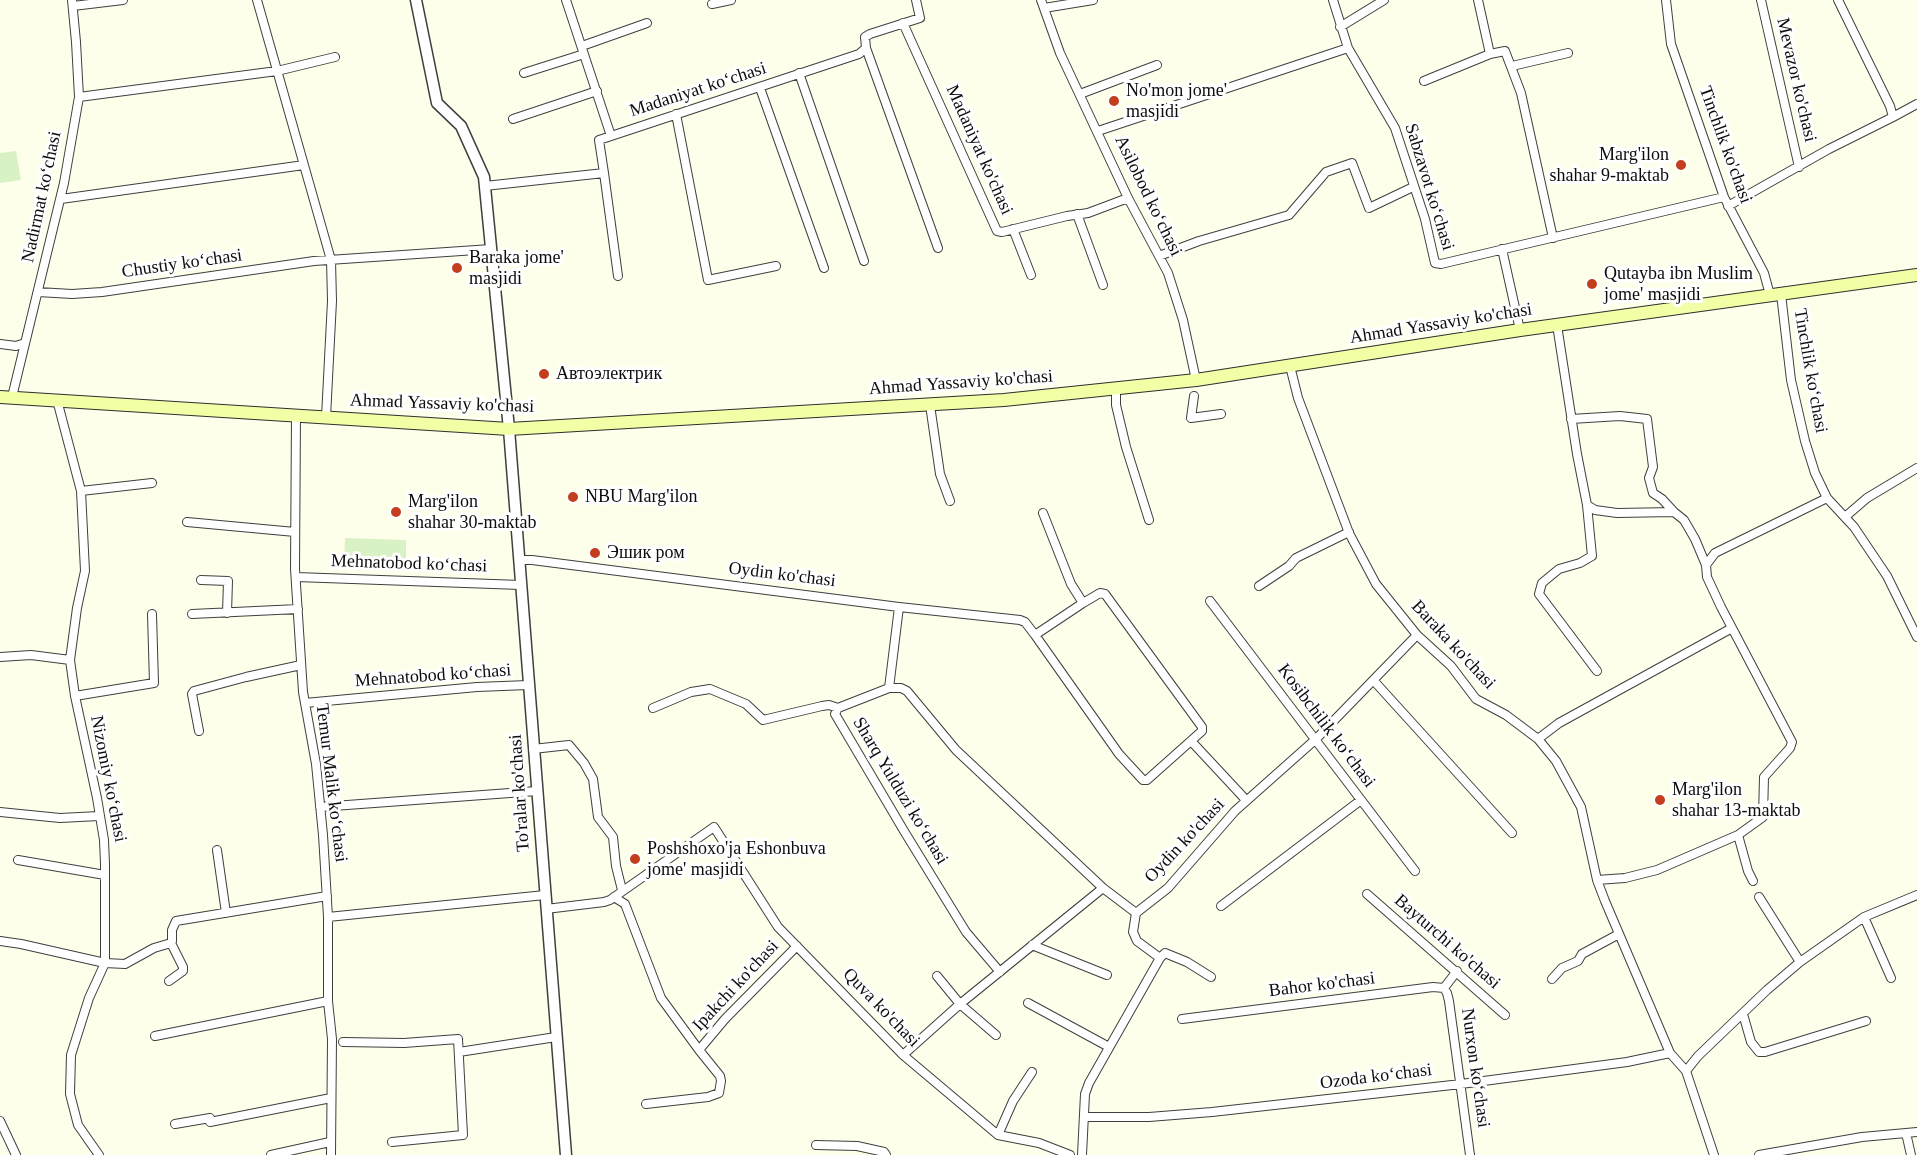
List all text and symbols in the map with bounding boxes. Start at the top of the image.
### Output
street label: Mevazor ko'chasi [1771,16,1821,144]
street label: Madaniyat koʻchasi [627,58,769,122]
place label: No'mon jome' masjidi [1126,80,1227,122]
street label: Madaniyat ko'chasi [941,82,1017,218]
street label: Tinchlik ko'chasi [1694,83,1756,207]
marker: No'mon jome' masjidi [1107,94,1121,108]
street label: Sabzavot koʻchasi [1399,121,1459,253]
street label: Nadirmat koʻchasi [18,129,66,265]
street label: Asilobod koʻchasi [1109,132,1187,260]
place label: Marg'ilon shahar 9-maktab [1550,144,1669,186]
marker: Marg'ilon shahar 9-maktab [1674,158,1688,172]
street label: Chustiy koʻchasi [120,245,244,283]
place label: Baraka jome' masjidi [469,247,564,290]
marker: Baraka jome' masjidi [450,261,464,275]
place label: Qutayba ibn Muslim jome' masjidi [1604,263,1753,306]
marker: Qutayba ibn Muslim jome' masjidi [1585,277,1599,291]
street label: Ahmad Yassaviy ko'chasi [1348,299,1534,349]
street label: Tinchlik koʻchasi [1788,307,1832,435]
place label: Автоэлектрик [556,363,662,385]
street label: Ahmad Yassaviy ko'chasi [868,366,1054,400]
marker: Автоэлектрик [537,367,551,381]
street label: Ahmad Yassaviy ko'chasi [349,390,535,418]
place label: NBU Marg'ilon [585,486,697,508]
marker: NBU Marg'ilon [566,490,580,504]
place label: Marg'ilon shahar 30-maktab [408,491,536,534]
marker: Marg'ilon shahar 30-maktab [389,505,403,519]
place label: Эшик ром [607,542,685,564]
marker: Эшик ром [588,546,602,560]
street label: Mehnatobod ko‘chasi [330,550,488,578]
street label: Oydin ko'chasi [727,558,837,592]
street label: Baraka ko'chasi [1406,596,1500,694]
street label: Mehnatobod koʻchasi [354,660,512,692]
street label: Kosibchilik koʻchasi [1272,660,1380,792]
street label: Temur Malik koʻchasi [311,702,351,864]
street label: Sharq Yulduzi koʻchasi [847,713,953,869]
street label: Nizomiy koʻchasi [85,714,131,844]
street label: To'ralar ko'chasi [505,734,535,852]
place label: Marg'ilon shahar 13-maktab [1672,779,1800,822]
marker: Marg'ilon shahar 13-maktab [1653,793,1667,807]
street label: Oydin ko'chasi [1140,794,1230,888]
place label: Poshshoxo'ja Eshonbuva jome' masjidi [647,838,826,880]
marker: Poshshoxo'ja Eshonbuva jome' masjidi [628,852,642,866]
street label: Bayturchi ko'chasi [1389,890,1505,994]
street label: Ipakchi ko'chasi [688,936,784,1036]
street label: Quva ko'chasi [838,964,924,1052]
street label: Bahor ko'chasi [1268,968,1376,1002]
street label: Nurxon koʻchasi [1456,1007,1494,1129]
street label: Ozoda koʻchasi [1319,1059,1433,1095]

